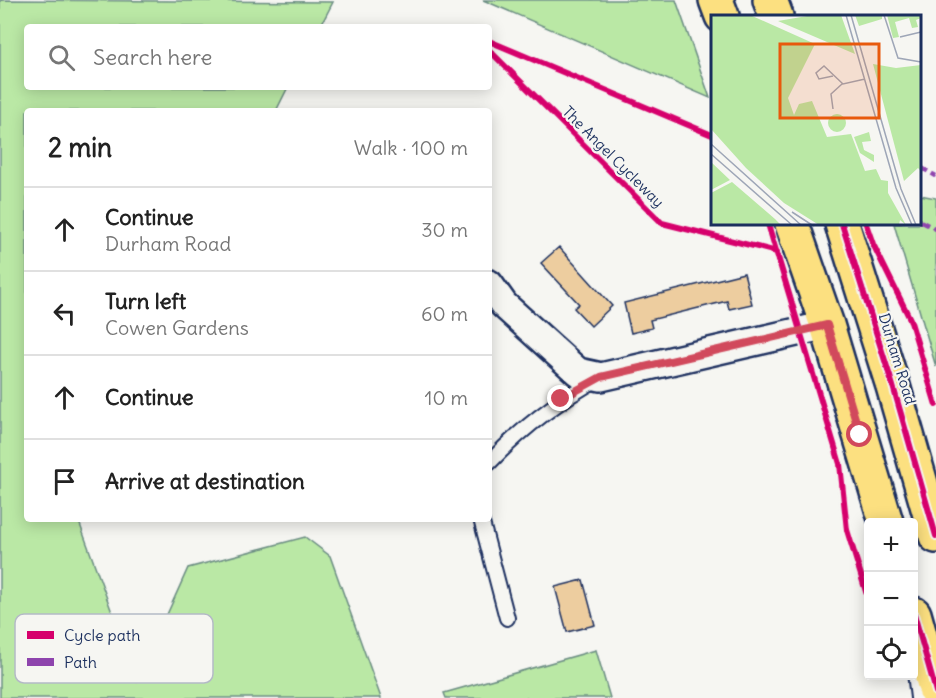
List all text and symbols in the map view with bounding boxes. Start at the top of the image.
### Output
inset map [711,15,921,225]
search box [24,24,492,90]
icon: search [45,41,78,74]
text: Search here [93,43,212,71]
street label: The Angel Cycleway [559,102,668,211]
text: 2 min [48,131,112,164]
text: Walk · 100 m [354,135,468,160]
text: Continue [105,203,194,231]
icon: ahead [48,213,81,246]
text: 30 m [421,217,468,242]
text: Durham Road [105,231,231,256]
text: Turn left [105,287,186,315]
icon: left [48,297,81,330]
text: 60 m [421,301,468,326]
street label: Durham Road [875,311,920,407]
text: Cowen Gardens [105,315,249,340]
icon: ahead [48,381,81,414]
text: Continue [105,383,194,411]
text: 10 m [425,385,468,410]
route end [547,385,573,411]
route start [846,421,872,447]
icon: arrive [48,465,81,498]
text: Arrive at destination [105,467,305,495]
map controls [864,518,918,680]
button: + [864,518,918,572]
button: − [864,572,918,626]
legend [15,614,213,683]
text: Cycle path [64,625,140,645]
button: locate [864,626,918,680]
text: Path [64,652,97,672]

